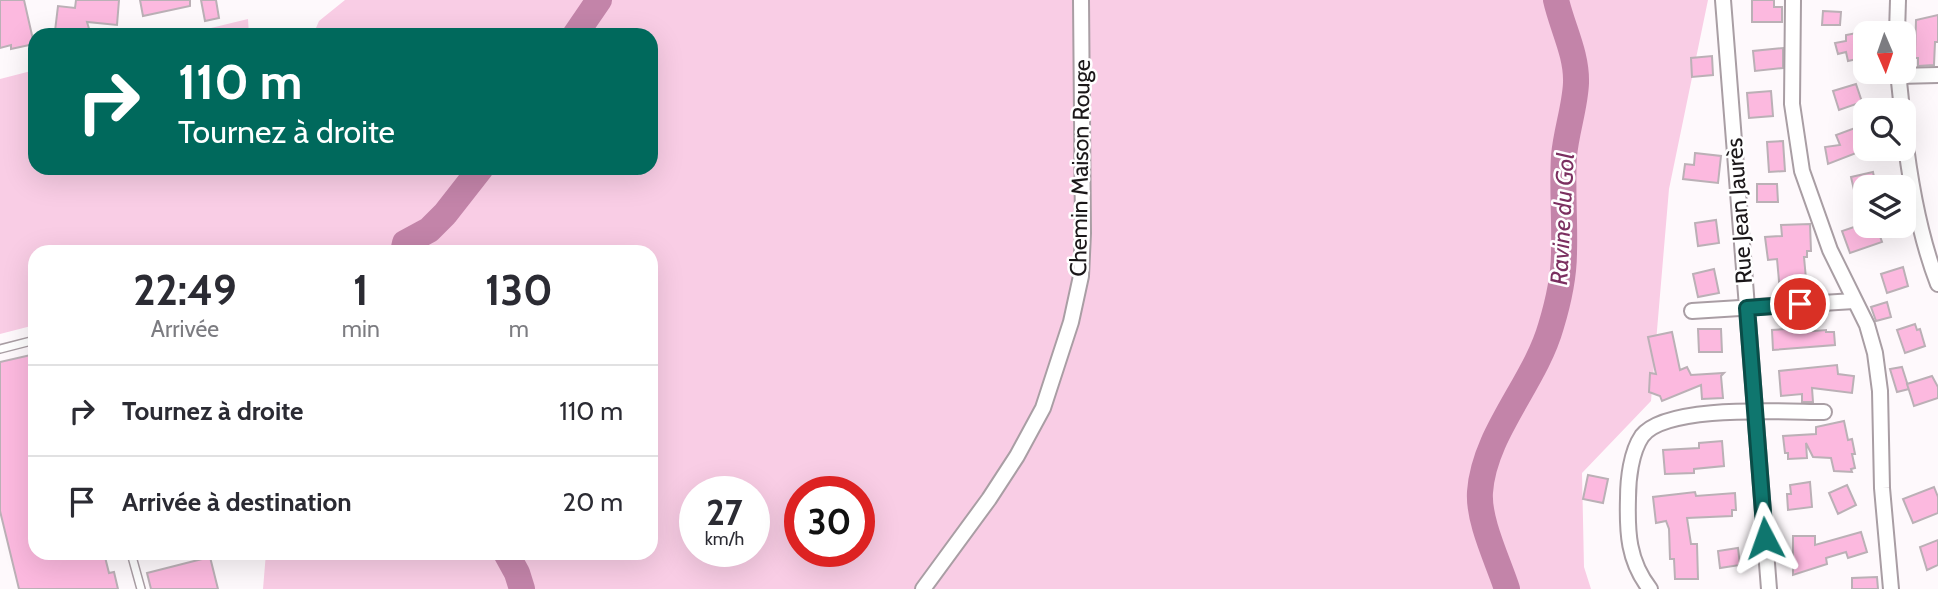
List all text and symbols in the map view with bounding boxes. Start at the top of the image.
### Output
north arrow [1853,21,1916,84]
map controls [1853,21,1916,238]
text: 110 m [178,52,302,111]
icon: right [63,56,154,147]
street label: Chemin Maison Rouge [1064,59,1096,277]
button: search [1853,98,1916,161]
text: Tournez à droite [178,112,395,151]
street label: Rue Jean Jaurès [1720,137,1758,285]
water label: Ravine du Gol [1544,152,1580,286]
button: layers [1853,175,1916,238]
text: 22:49 [133,264,237,316]
text: 1 [353,264,369,316]
text: 130 [485,264,553,316]
pin [1770,274,1830,334]
icon: arrive [1781,285,1819,323]
text: Arrivée [151,315,219,343]
text: min [342,315,380,343]
text: m [509,315,529,343]
icon: right [63,392,101,430]
text: Tournez à droite [122,395,304,427]
text: 110 m [559,395,623,427]
speed limit sign: 30 [784,476,875,567]
icon: arrive [63,483,101,521]
text: Arrivée à destination [122,486,352,518]
text: 20 m [563,486,623,518]
text: 27 [706,491,743,534]
position arrow [1728,501,1802,575]
text: km/h [705,528,744,550]

